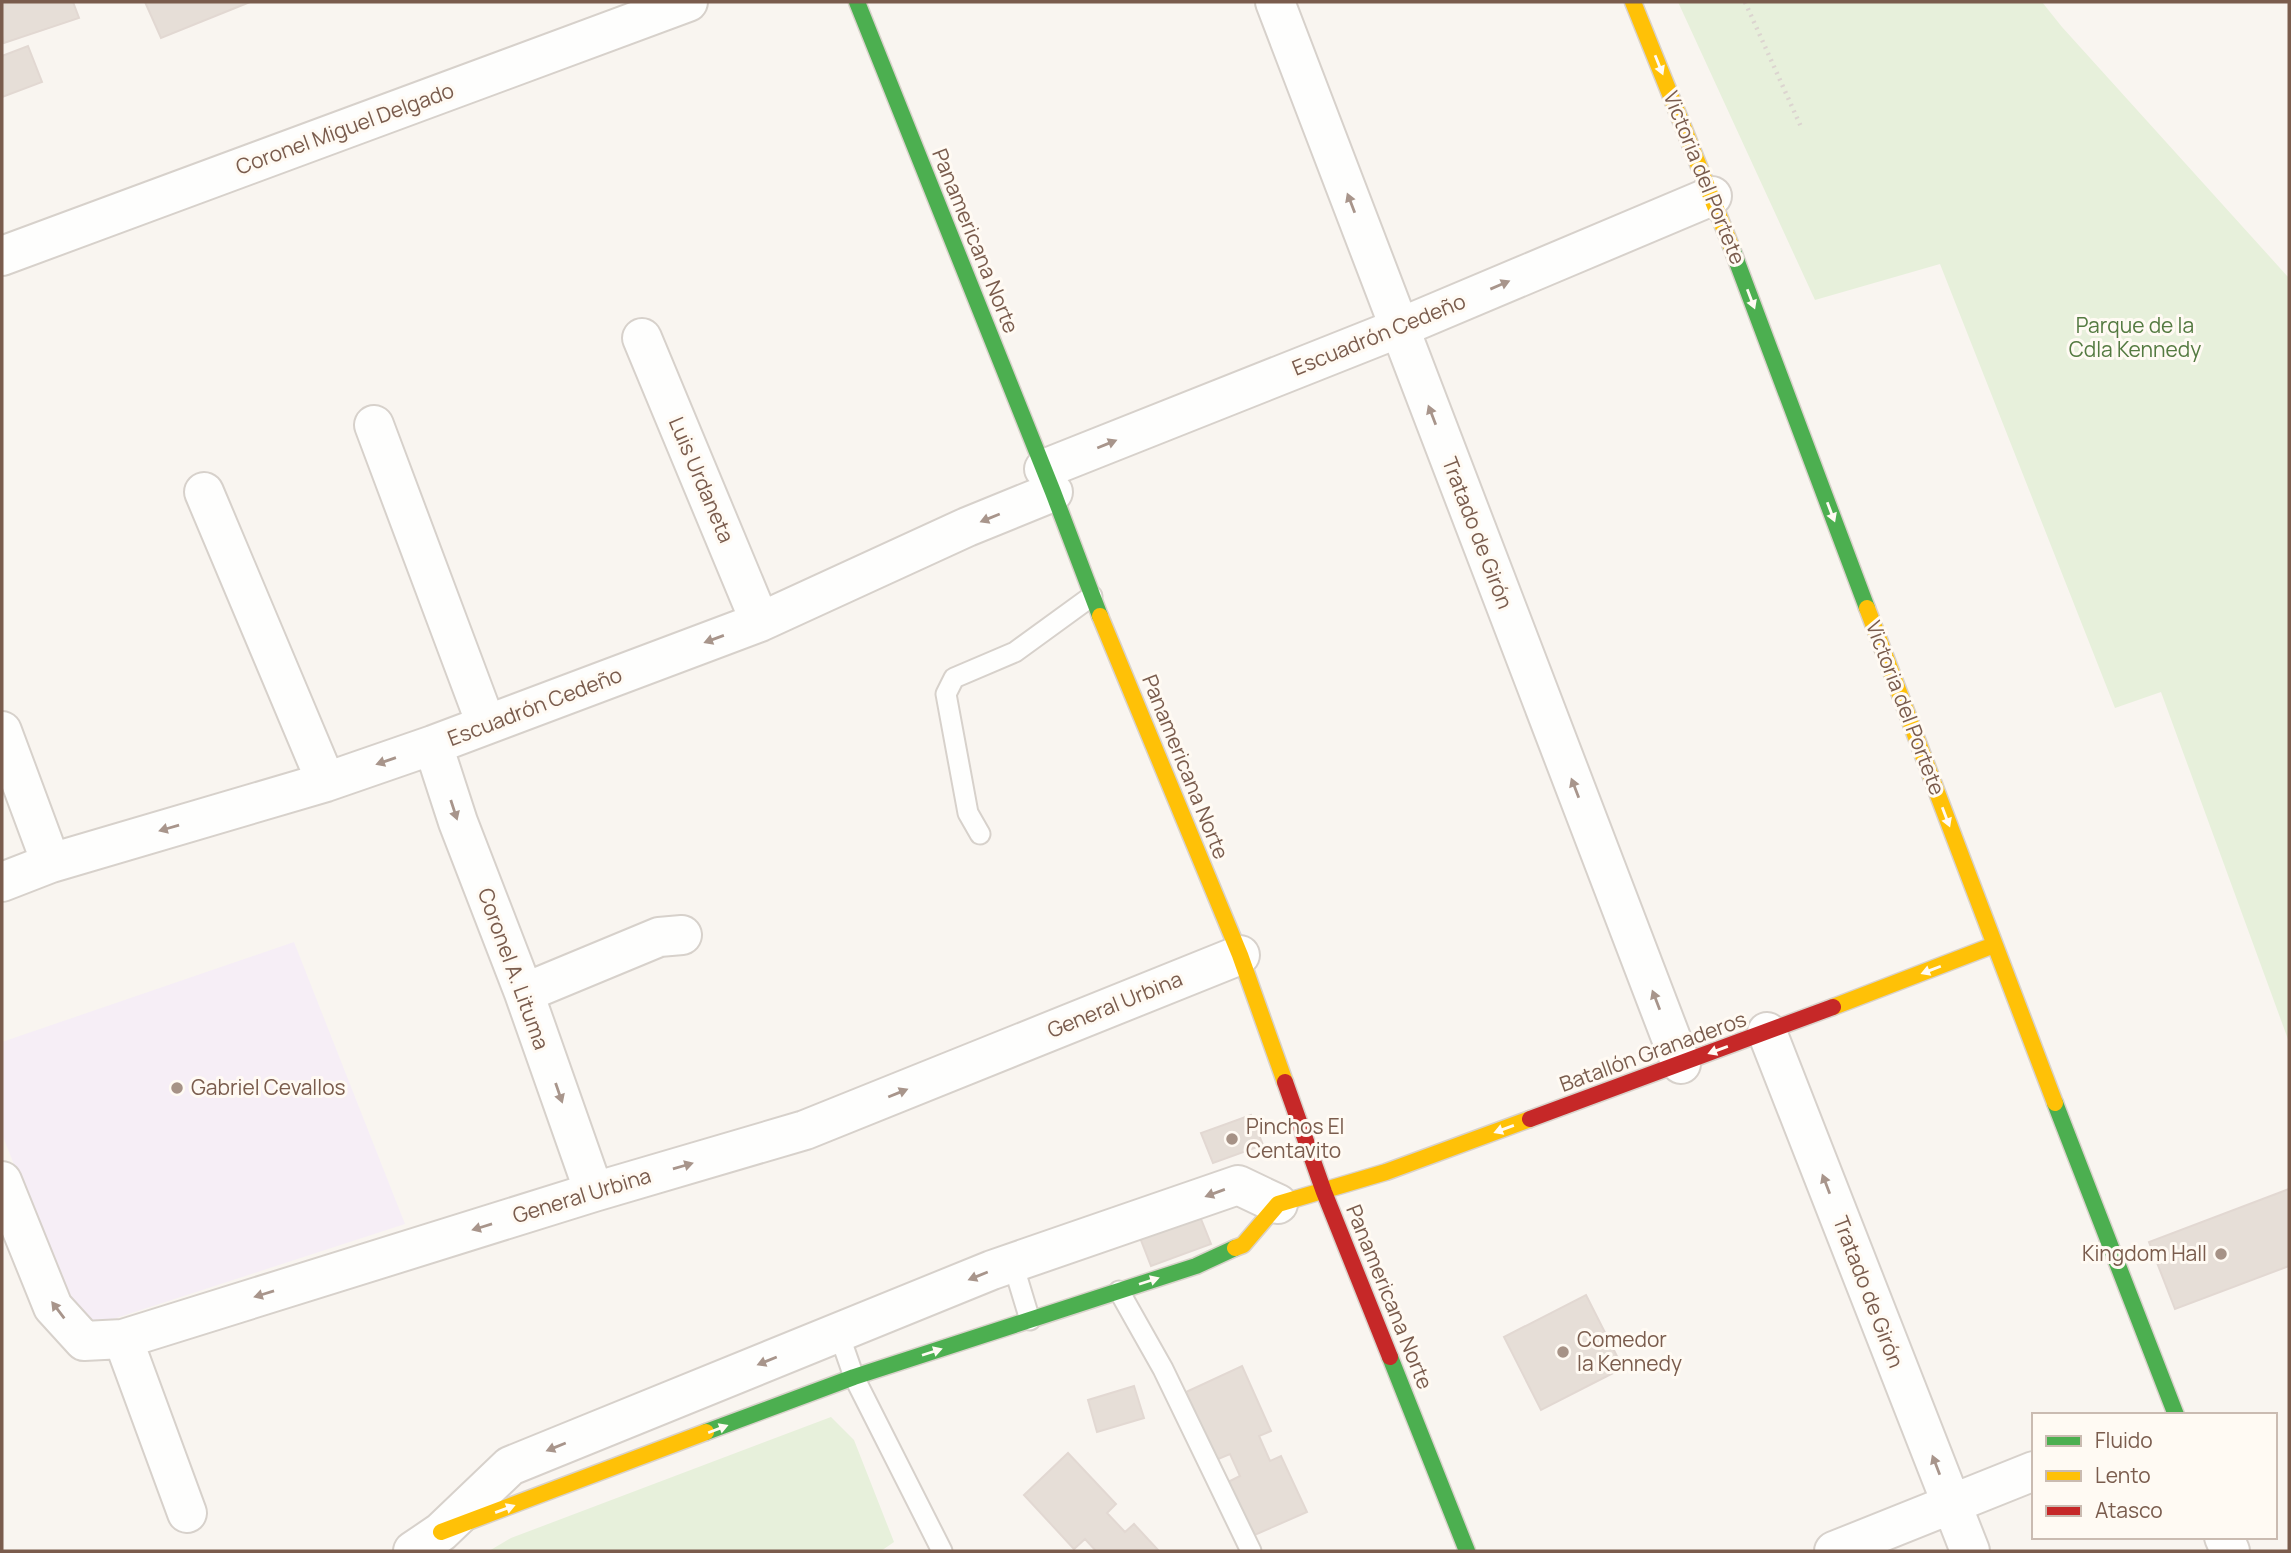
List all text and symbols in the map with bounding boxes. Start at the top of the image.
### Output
one-way arrow [1653,55,1664,76]
street label: Coronel Miguel Delgado [232,76,458,181]
street label: Victoria del Portete [1657,87,1752,268]
street label: Panamericana Norte [926,144,1026,337]
one-way arrow [1346,192,1357,213]
one-way arrow [1490,280,1511,291]
street label: Escuadrón Cedeño [1288,287,1469,382]
one-way arrow [1746,289,1757,310]
park label: Parque de la Cdla Kennedy [2069,311,2201,363]
one-way arrow [1427,405,1438,426]
street label: Luis Urdaneta [663,412,741,547]
one-way arrow [1097,438,1118,449]
street label: Tratado de Girón [1436,453,1520,612]
one-way arrow [1826,502,1837,523]
one-way arrow [979,513,1000,524]
street label: Victoria del Portete [1860,617,1952,799]
one-way arrow [704,634,725,645]
street label: Escuadrón Cedeño [443,660,626,752]
street label: Panamericana Norte [1136,670,1236,863]
one-way arrow [376,756,397,767]
one-way arrow [1569,777,1580,798]
one-way arrow [449,800,460,821]
one-way arrow [1941,806,1952,827]
one-way arrow [158,824,179,834]
street label: Coronel A. Lituma [472,884,556,1053]
street label: General Urbina [1043,964,1186,1044]
one-way arrow [1920,964,1941,975]
one-way arrow [1651,990,1662,1011]
street label: Batallón Granaderos [1555,1004,1750,1098]
one-way arrow [1707,1045,1728,1056]
place label: Gabriel Cevallos [191,1073,346,1101]
marker: Gabriel Cevallos [169,1080,185,1096]
one-way arrow [554,1082,565,1103]
one-way arrow [887,1087,908,1098]
place label: Pinchos El Centavito [1246,1112,1345,1164]
one-way arrow [1494,1124,1515,1135]
marker: Pinchos El Centavito [1224,1131,1240,1147]
one-way arrow [672,1160,694,1171]
street label: General Urbina [509,1161,654,1229]
one-way arrow [1821,1174,1832,1195]
one-way arrow [1205,1188,1226,1199]
street label: Panamericana Norte [1340,1200,1440,1393]
street label: Tratado de Girón [1827,1212,1911,1371]
one-way arrow [471,1222,492,1232]
place label: Kingdom Hall [2082,1239,2207,1267]
marker: Kingdom Hall [2213,1246,2229,1262]
one-way arrow [967,1271,988,1282]
one-way arrow [1138,1276,1159,1286]
one-way arrow [254,1290,275,1300]
one-way arrow [51,1301,65,1320]
place label: Comedor la Kennedy [1577,1325,1682,1377]
marker: Comedor la Kennedy [1555,1344,1571,1360]
one-way arrow [922,1346,943,1356]
one-way arrow [756,1356,777,1367]
legend [2032,1413,2277,1539]
one-way arrow [708,1423,729,1434]
text: Fluido [2095,1426,2153,1454]
one-way arrow [545,1442,566,1453]
one-way arrow [1930,1454,1941,1475]
text: Lento [2095,1461,2151,1489]
text: Atasco [2095,1496,2163,1524]
one-way arrow [495,1503,516,1514]

